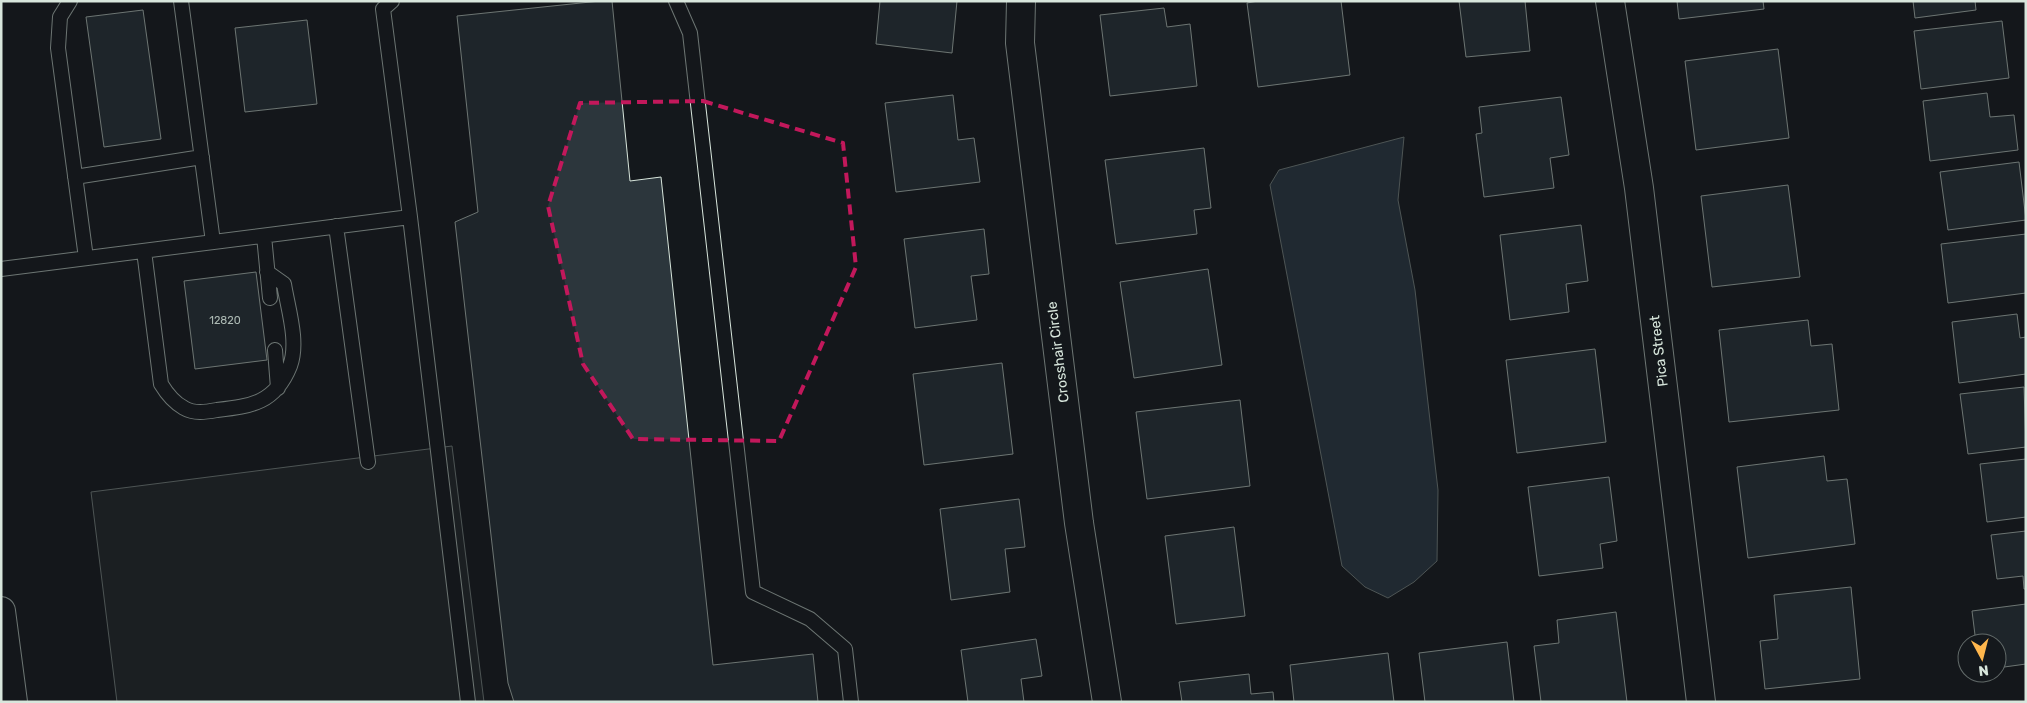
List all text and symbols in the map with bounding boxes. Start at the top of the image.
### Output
street label: Crosshair Circle [1043,300,1073,404]
house number: 12820 [209,314,241,327]
street label: Pica Street [1646,314,1672,388]
north arrow [1957,633,2007,683]
text: N [1977,661,1990,679]

